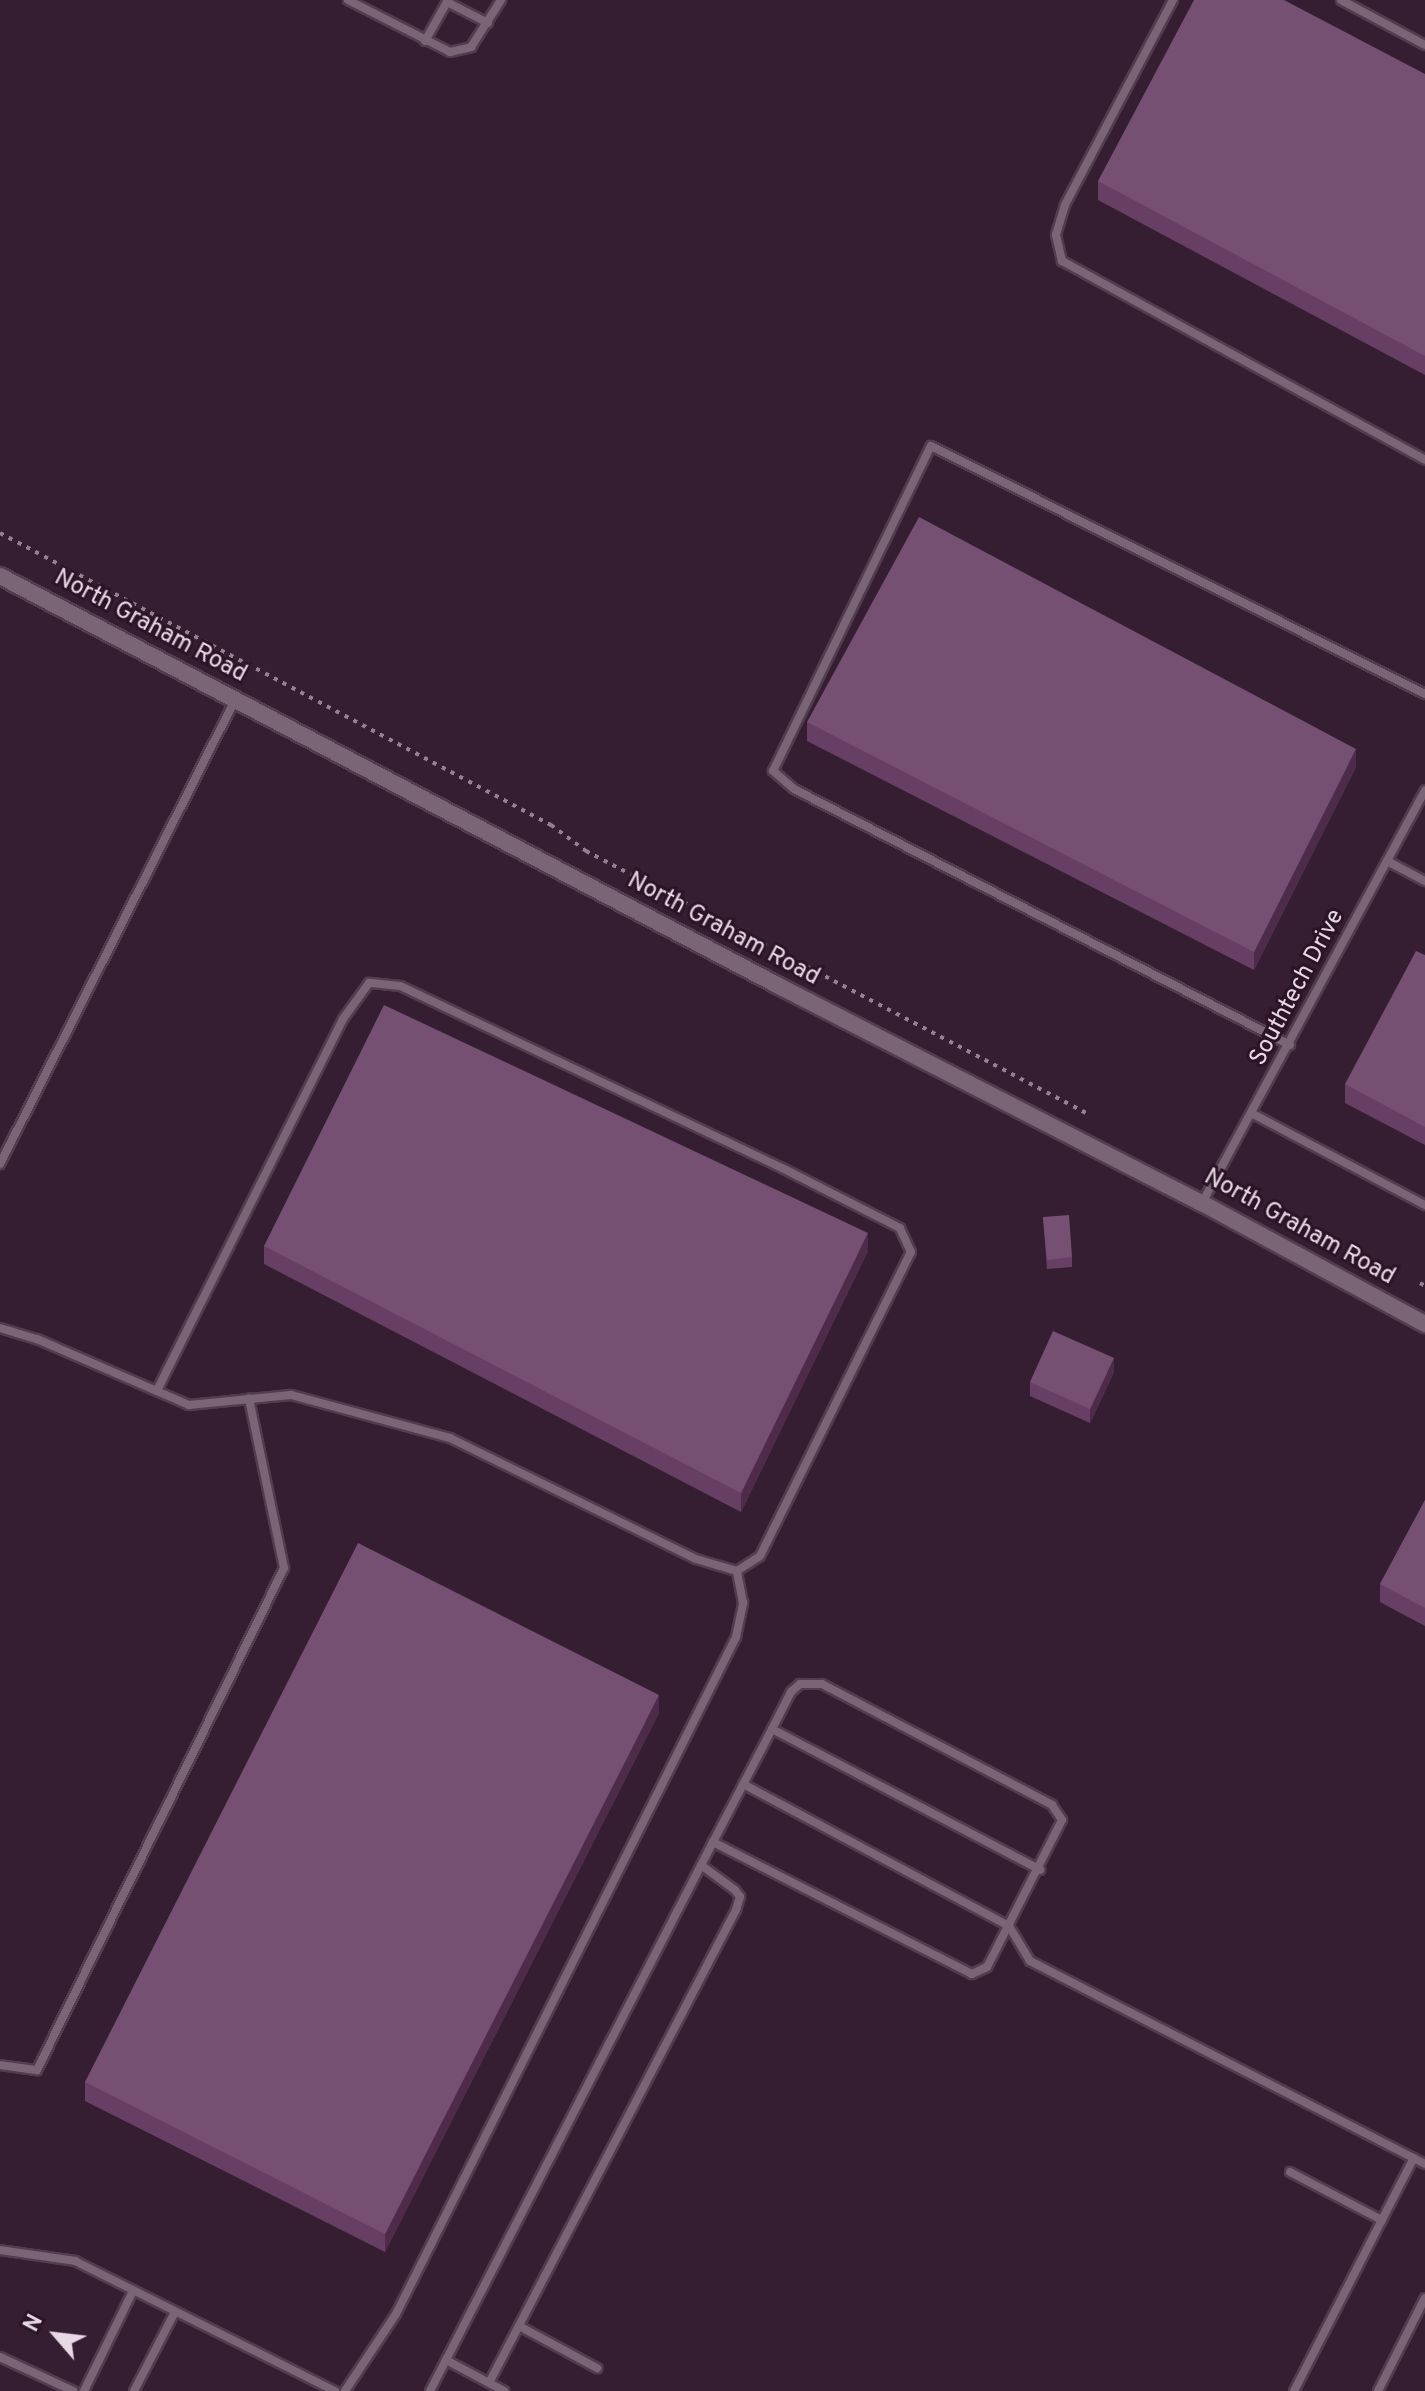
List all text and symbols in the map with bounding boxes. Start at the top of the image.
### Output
street label: North Graham Road [49,564,251,690]
street label: North Graham Road [622,867,824,993]
street label: Southtech Drive [1245,905,1351,1071]
street label: North Graham Road [1199,1164,1399,1292]
north arrow [16,2295,96,2375]
text: N [19,2310,50,2337]

